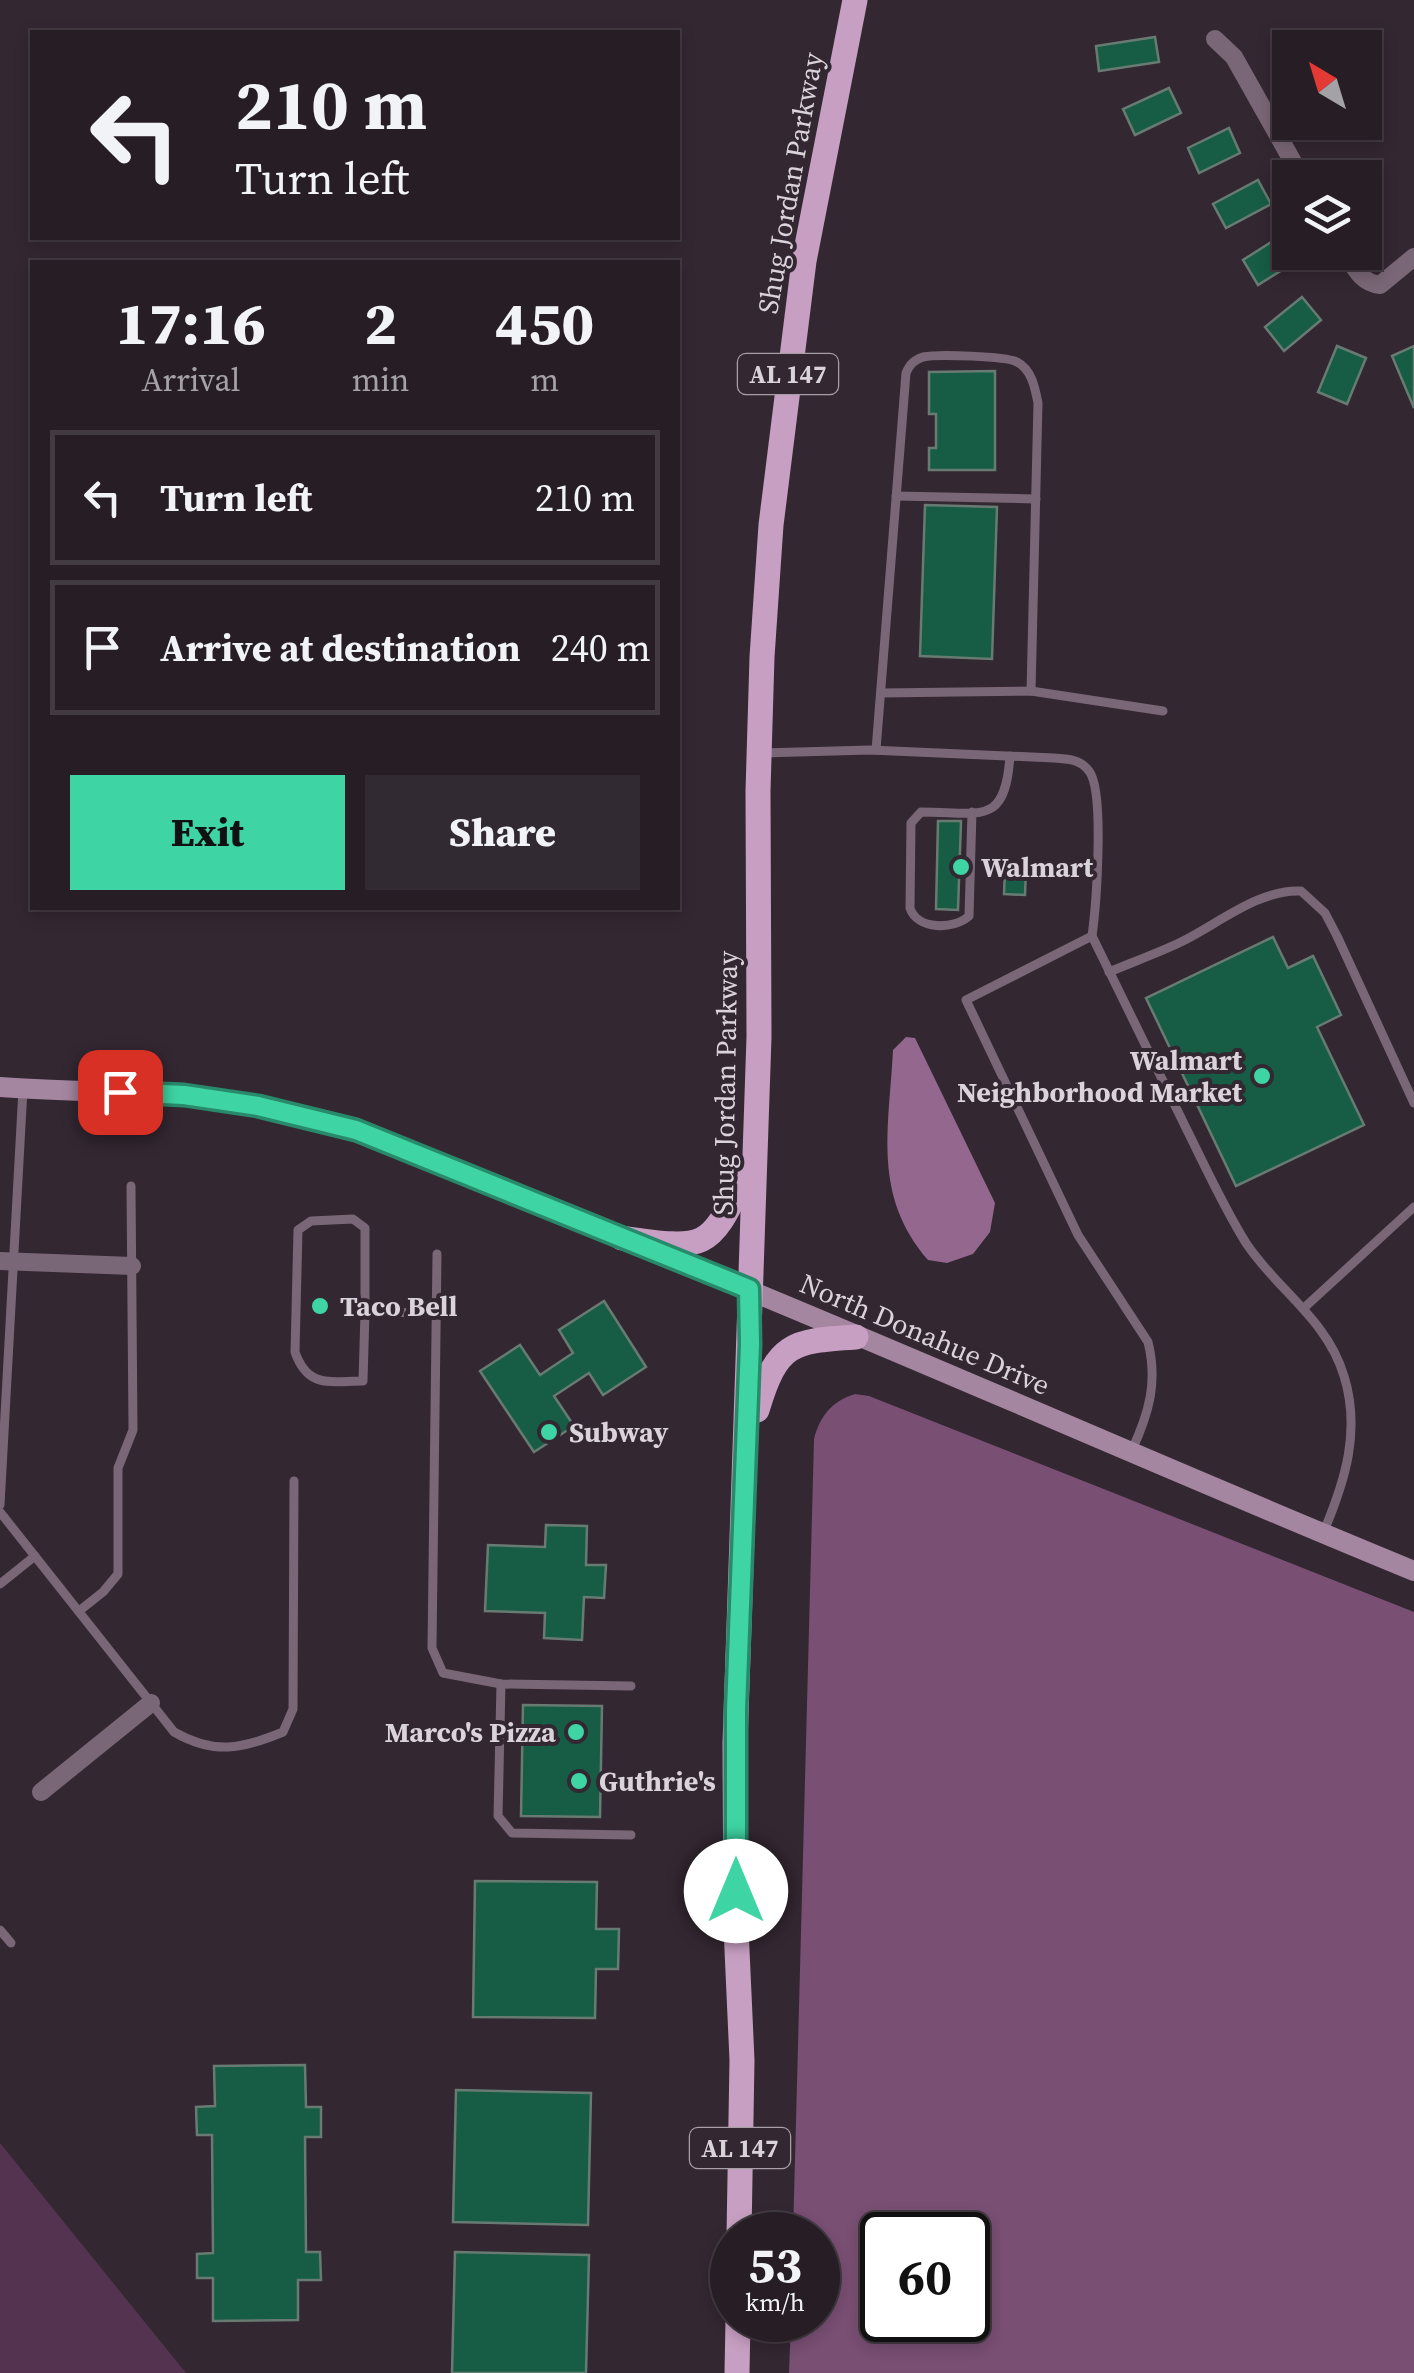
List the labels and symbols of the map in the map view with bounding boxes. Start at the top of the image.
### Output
north arrow [1272,30,1382,140]
street label: Shug Jordan Parkway [748,49,832,317]
road number: AL 147 [738,354,838,394]
place label: Walmart [981,848,1094,886]
marker: Walmart [950,856,972,878]
street label: Shug Jordan Parkway [704,950,746,1216]
place label: Walmart Neighborhood Market [957,1041,1243,1111]
pin [78,1050,163,1135]
marker: Walmart Neighborhood Market [1251,1065,1273,1087]
street label: North Donahue Drive [794,1264,1056,1404]
place label: Taco Bell [340,1287,458,1325]
marker: Taco Bell [309,1295,331,1317]
place label: Subway [569,1413,669,1451]
marker: Subway [538,1421,560,1443]
place label: Marco's Pizza [385,1713,556,1751]
marker: Marco's Pizza [565,1721,587,1743]
place label: Guthrie's [599,1762,716,1800]
marker: Guthrie's [568,1770,590,1792]
position arrow [684,1839,788,1943]
road number: AL 147 [690,2128,790,2168]
speed limit sign: 60 [860,2212,990,2342]

